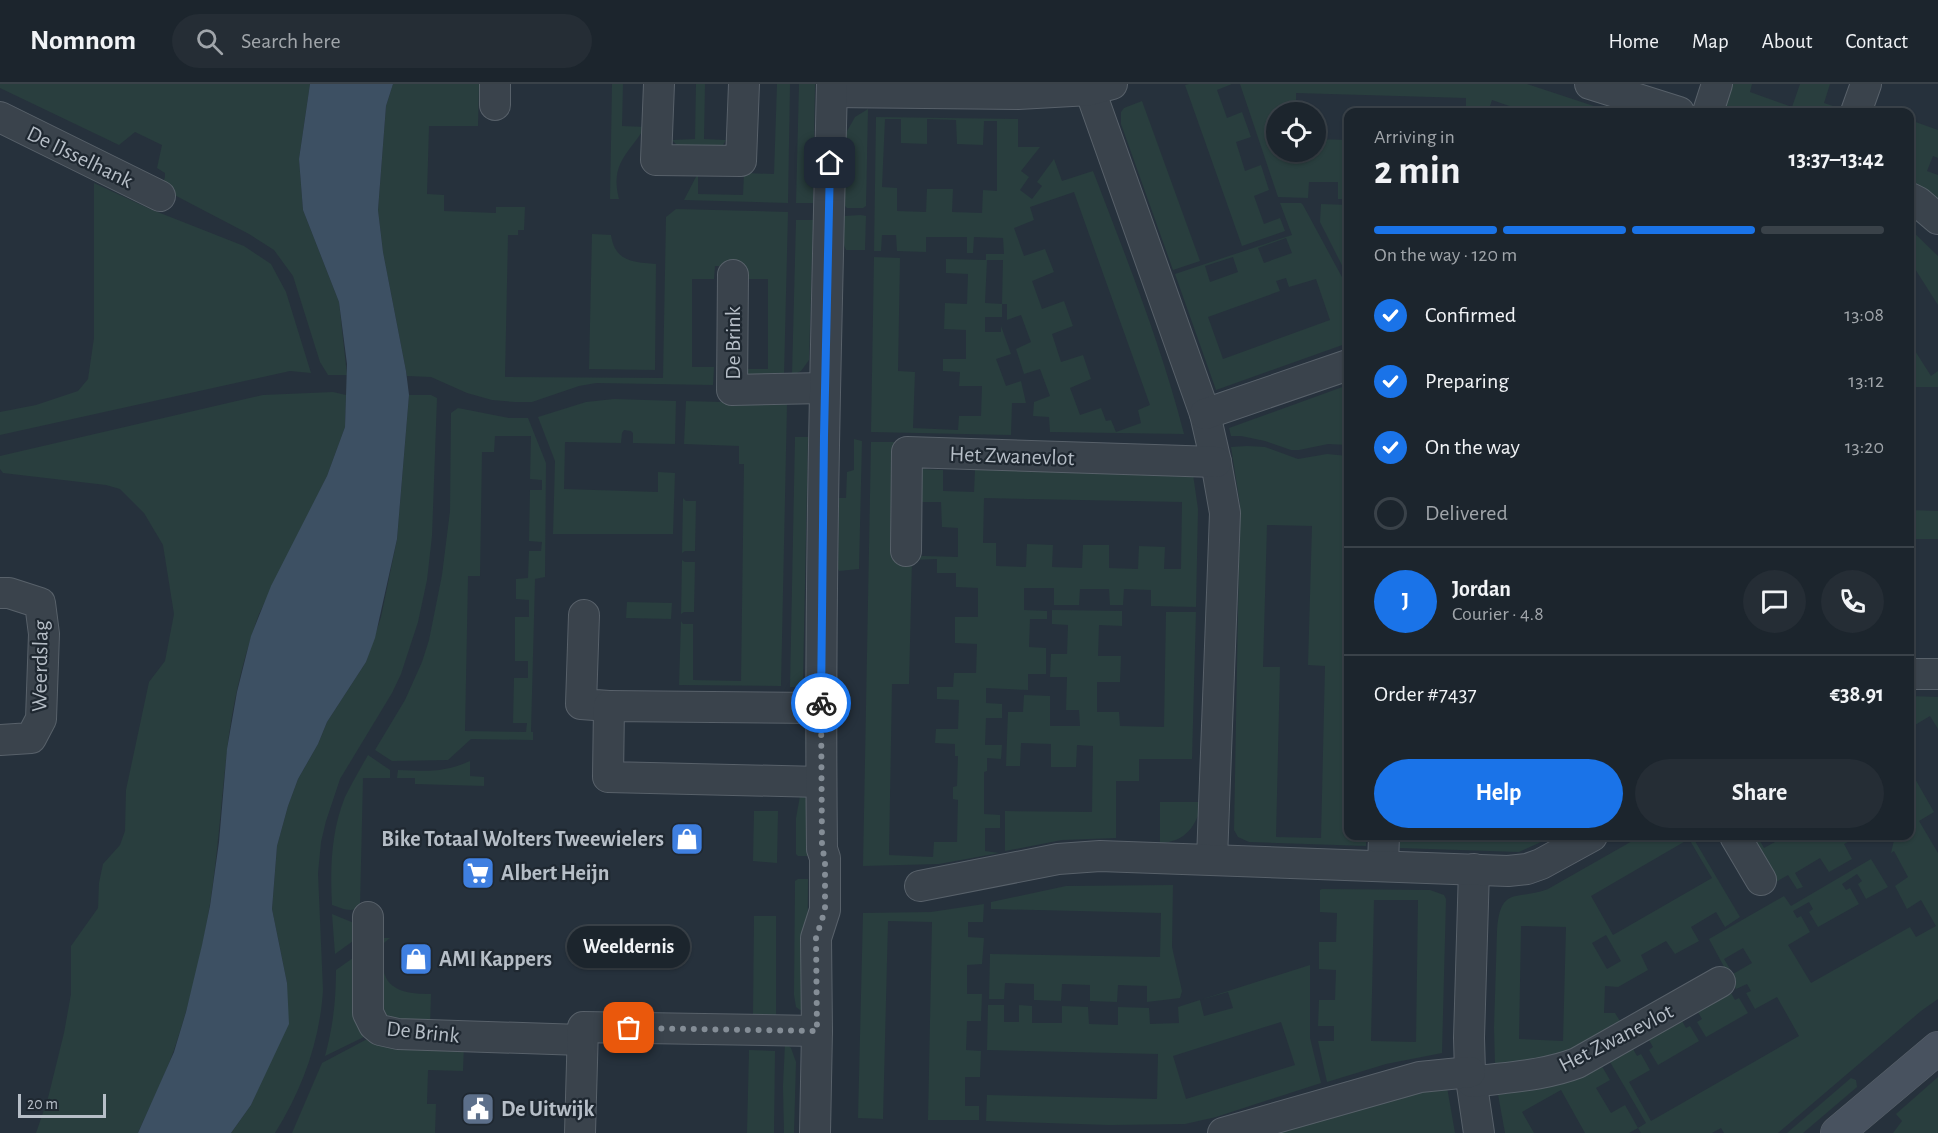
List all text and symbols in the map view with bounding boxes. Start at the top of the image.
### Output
search box [172,14,592,68]
icon: search [193,25,226,58]
text: Nomnom [30,27,136,55]
text: Search here [241,30,341,52]
text: Home [1608,31,1659,52]
text: Map [1692,31,1729,52]
text: About [1762,31,1812,52]
text: Contact [1845,31,1908,52]
map controls [1266,102,1326,162]
button: locate [1266,102,1326,162]
street label: De IJsselhank [24,122,136,192]
text: Arriving in [1374,127,1455,147]
pin [804,137,855,188]
icon: home [813,146,846,179]
text: 13:37–13:42 [1789,148,1884,170]
text: 2 min [1374,152,1461,191]
text: On the way · 120 m [1374,245,1517,265]
icon: check [1374,299,1407,332]
text: Confirmed [1425,304,1516,326]
text: 13:08 [1844,305,1884,325]
street label: De Brink [722,306,744,380]
icon: check [1374,365,1407,398]
text: Preparing [1425,370,1509,392]
text: 13:12 [1848,371,1884,391]
icon: check [1374,431,1407,464]
text: On the way [1425,436,1520,458]
text: 13:20 [1845,437,1884,457]
street label: Het Zwanevlot [949,443,1075,469]
text: Delivered [1425,502,1508,524]
button: chat [1743,570,1806,633]
button: phone [1821,570,1884,633]
text: Jordan [1452,578,1511,600]
text: J [1402,590,1409,612]
text: Courier · 4.8 [1452,604,1544,624]
street label: Weerdslag [28,620,52,712]
courier [791,673,851,733]
text: Order #7437 [1374,683,1477,705]
text: €38.91 [1830,683,1884,705]
icon: bike [805,687,838,720]
button: Help [1374,759,1623,828]
button: Share [1635,759,1884,828]
shop icon: Bike Totaal Wolters Tweewielers [669,821,705,857]
place label: Bike Totaal Wolters Tweewielers [381,828,664,850]
supermarket icon: Albert Heijn [460,855,496,891]
place label: Albert Heijn [501,862,609,885]
callout: Weeldernis [568,926,690,968]
text: Weeldernis [583,937,674,957]
shop icon: AMI Kappers [398,941,434,977]
place label: AMI Kappers [439,948,552,970]
street label: Het Zwanevlot [1555,1000,1677,1076]
pin [603,1002,654,1053]
icon: bag [612,1011,645,1044]
street label: De Brink [385,1017,461,1047]
scale bar [18,1091,106,1118]
public building icon: De Uitwijk [460,1091,496,1127]
text: 20 m [27,1096,58,1112]
place label: De Uitwijk [501,1098,595,1121]

